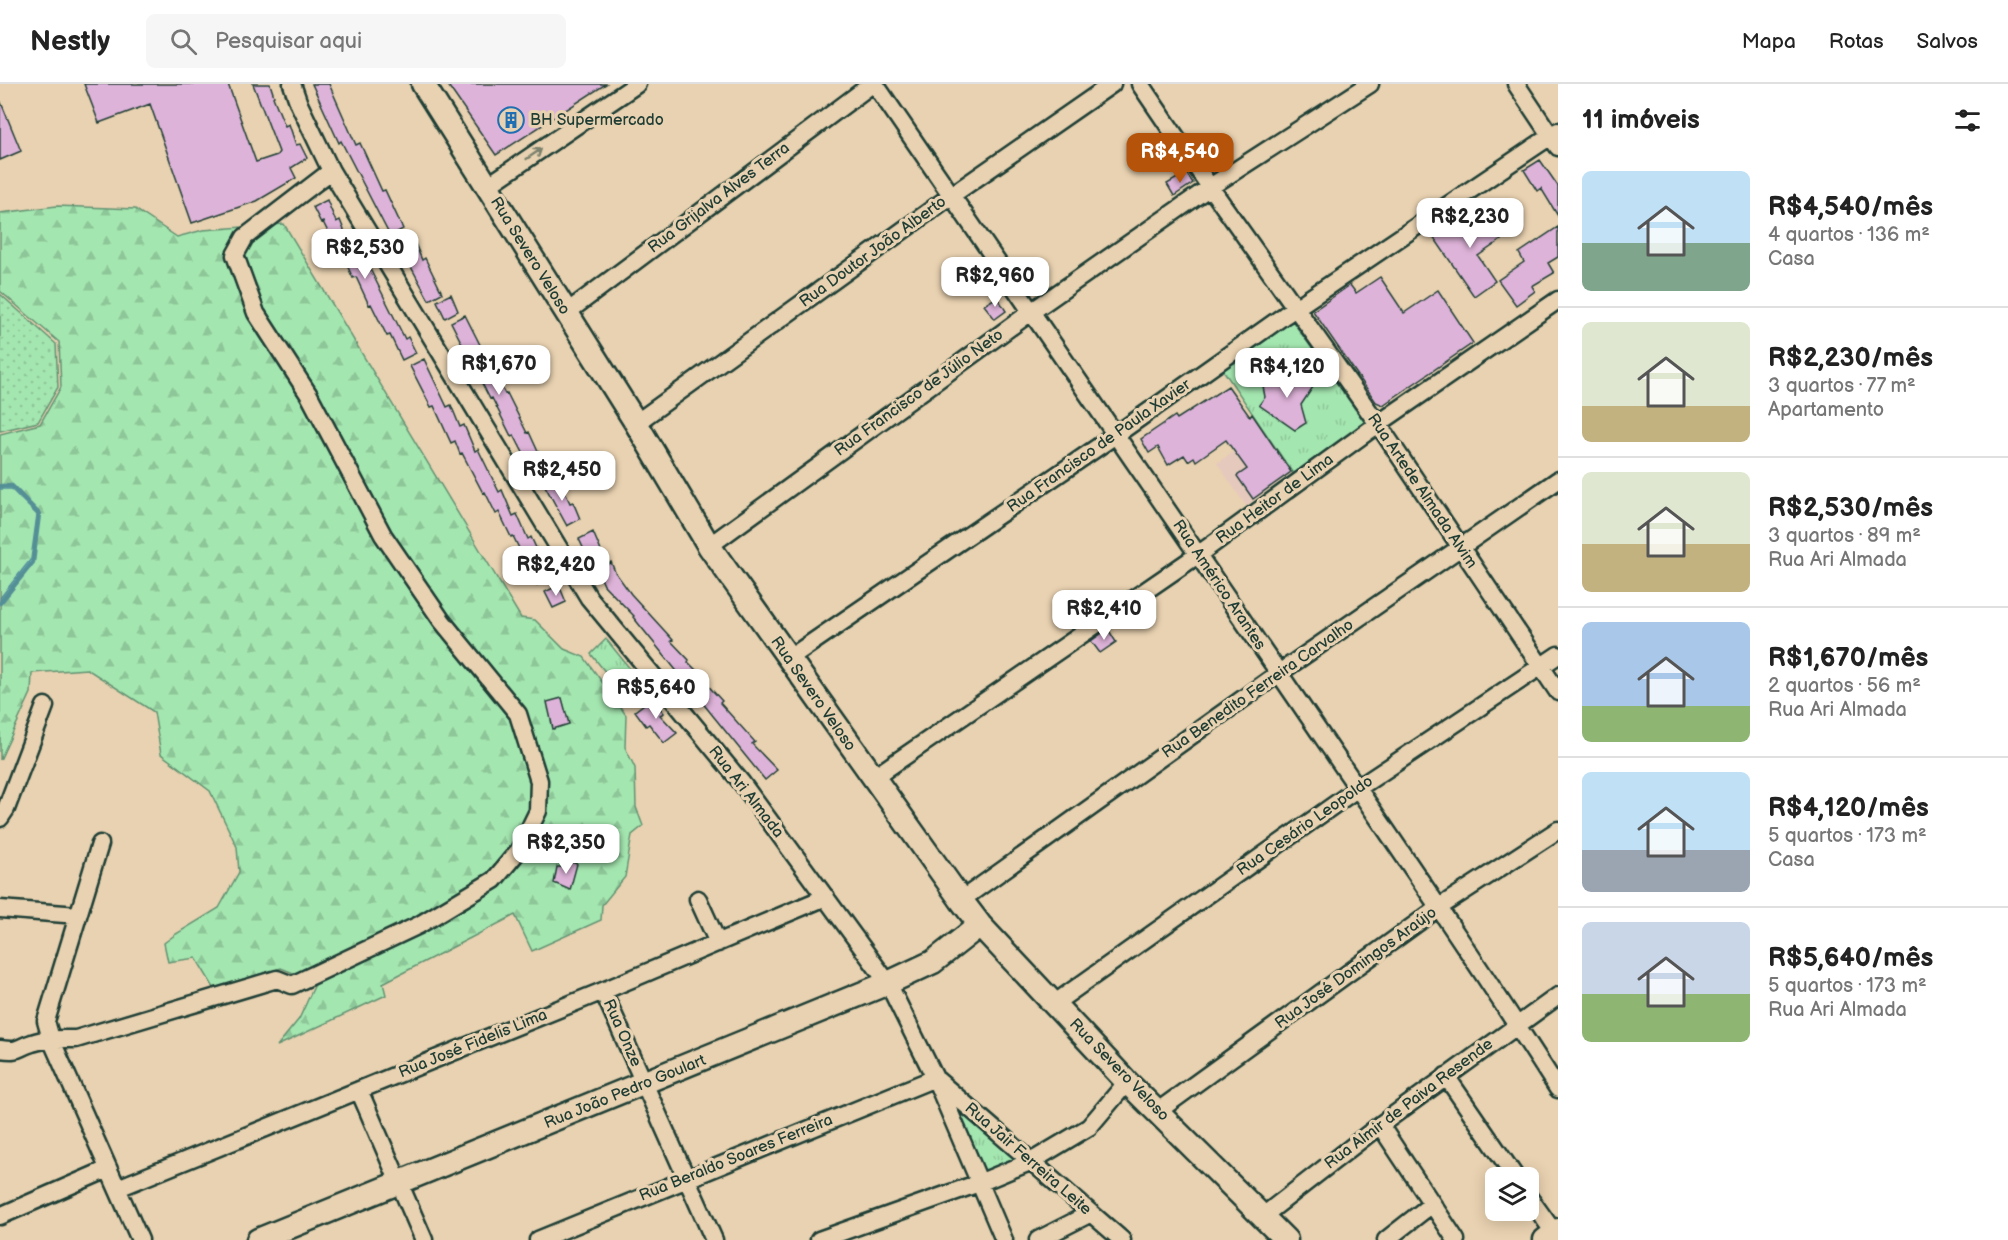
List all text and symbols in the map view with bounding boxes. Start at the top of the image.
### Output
search box [146,14,566,68]
text: Nestly [30,25,110,58]
icon: search [167,25,200,58]
text: Pesquisar aqui [215,28,362,55]
text: Mapa [1742,29,1796,54]
text: Rotas [1829,29,1884,54]
text: Salvos [1917,29,1978,54]
icon: filters [1951,104,1984,137]
building icon: BH Supermercado [496,105,526,135]
text: 11 imóveis [1582,105,1700,136]
place label: BH Supermercado [530,111,664,130]
pin: R$4,540 [1125,133,1235,184]
street label: Rua Grijalva Alves Terra [644,139,794,257]
text: R$4,540 [1141,140,1219,164]
one-way arrow [526,148,542,160]
street label: Rua Doutor João Alberto [796,192,950,312]
text: R$4,540/mês [1768,192,1933,223]
street label: Rua Severo Veloso [486,194,574,318]
icon: home [1630,195,1702,267]
pin: R$2,230 [1415,198,1525,249]
text: R$2,230 [1431,205,1509,229]
text: 4 quartos · 136 m² [1768,223,1930,247]
pin: R$2,530 [310,229,420,280]
text: R$2,530 [326,236,404,260]
text: Casa [1768,247,1815,271]
pin: R$2,960 [940,257,1050,308]
text: R$2,960 [955,264,1035,288]
street label: Rua Francisco de Júlio Neto [831,325,1007,461]
text: R$2,230/mês [1768,343,1933,374]
pin: R$1,670 [444,345,554,396]
icon: home [1630,346,1702,418]
pin: R$4,120 [1232,348,1342,399]
text: R$1,670 [461,352,537,376]
text: R$4,120 [1249,355,1325,379]
text: 3 quartos · 77 m² [1768,374,1916,398]
street label: Rua Francisco de Paula Xavier [1004,375,1195,517]
text: Apartamento [1768,398,1884,422]
street label: Rua Artede Almada Alvim [1363,410,1481,572]
street label: Rua Heitor de Lima [1213,450,1337,548]
pin: R$2,450 [507,451,617,502]
text: R$2,450 [522,458,602,482]
text: R$2,530/mês [1768,493,1933,524]
icon: home [1630,496,1702,568]
street label: Rua Américo Arantes [1168,516,1270,654]
text: 3 quartos · 89 m² [1768,524,1921,548]
pin: R$2,420 [501,546,611,597]
text: Rua Ari Almada [1768,548,1907,572]
text: R$2,420 [516,553,596,577]
pin: R$2,410 [1049,590,1159,641]
text: R$2,410 [1066,597,1142,621]
street label: Rua Benedito Ferreira Carvalho [1159,615,1357,763]
street label: Rua Severo Veloso [766,633,860,755]
text: R$1,670/mês [1768,643,1928,674]
icon: home [1630,646,1702,718]
pin: R$5,640 [601,669,711,720]
text: 2 quartos · 56 m² [1768,674,1921,698]
text: R$5,640 [616,676,696,700]
text: Rua Ari Almada [1768,698,1907,722]
street label: Rua Ari Almada [704,742,788,842]
street label: Rua Cesário Leopoldo [1233,772,1377,880]
text: R$4,120/mês [1768,793,1929,824]
icon: home [1630,796,1702,868]
pin: R$2,350 [511,824,621,875]
text: 5 quartos · 173 m² [1768,824,1927,848]
text: R$2,350 [527,831,605,855]
text: Casa [1768,848,1815,872]
street label: Rua José Domingos Araújo [1272,903,1440,1033]
text: R$5,640/mês [1768,943,1933,974]
icon: home [1630,946,1702,1018]
text: 5 quartos · 173 m² [1768,974,1927,998]
street label: Rua Onze [599,996,645,1070]
text: Rua Ari Almada [1768,998,1907,1022]
street label: Rua José Fidelis Lima [396,1005,550,1083]
street label: Rua Severo Veloso [1065,1015,1173,1125]
street label: Rua Almir de Paiva Resende [1321,1034,1497,1173]
street label: Rua João Pedro Goulart [541,1051,709,1133]
street label: Rua Jair Ferreira Leite [961,1099,1096,1219]
street label: Rua Beraldo Soares Ferreira [637,1110,835,1206]
map controls [1485,1167,1539,1221]
button: layers [1485,1167,1539,1221]

